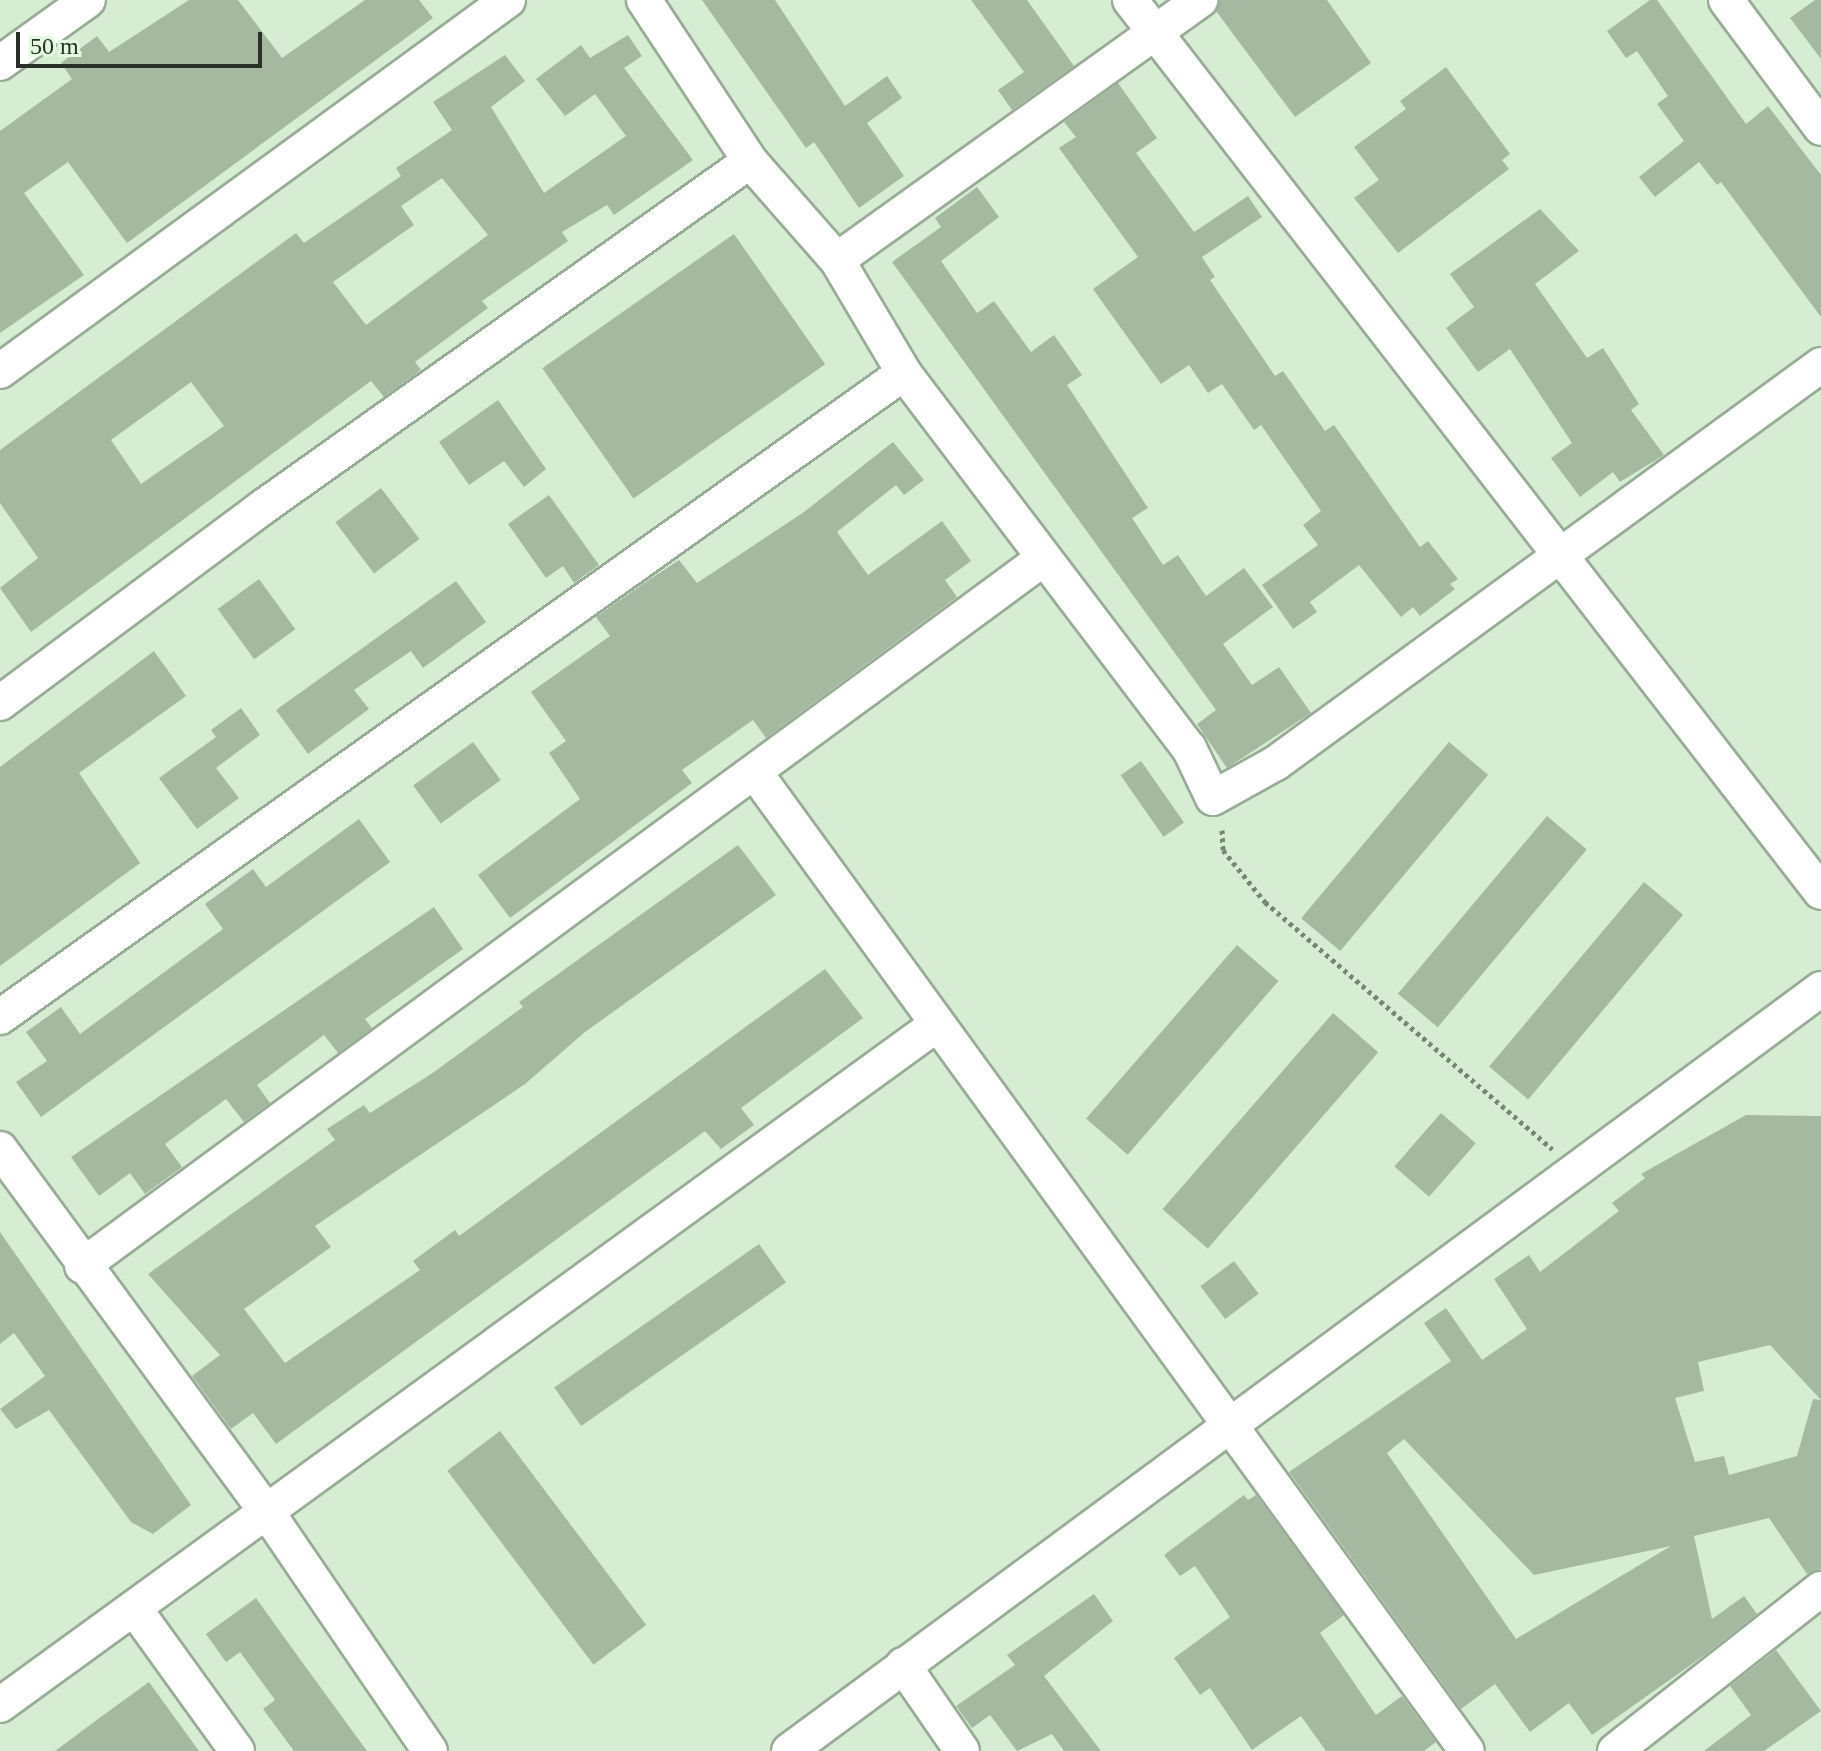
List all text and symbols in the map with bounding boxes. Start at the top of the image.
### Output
scale bar [20,16,266,66]
text: 50 m [30,33,79,59]

